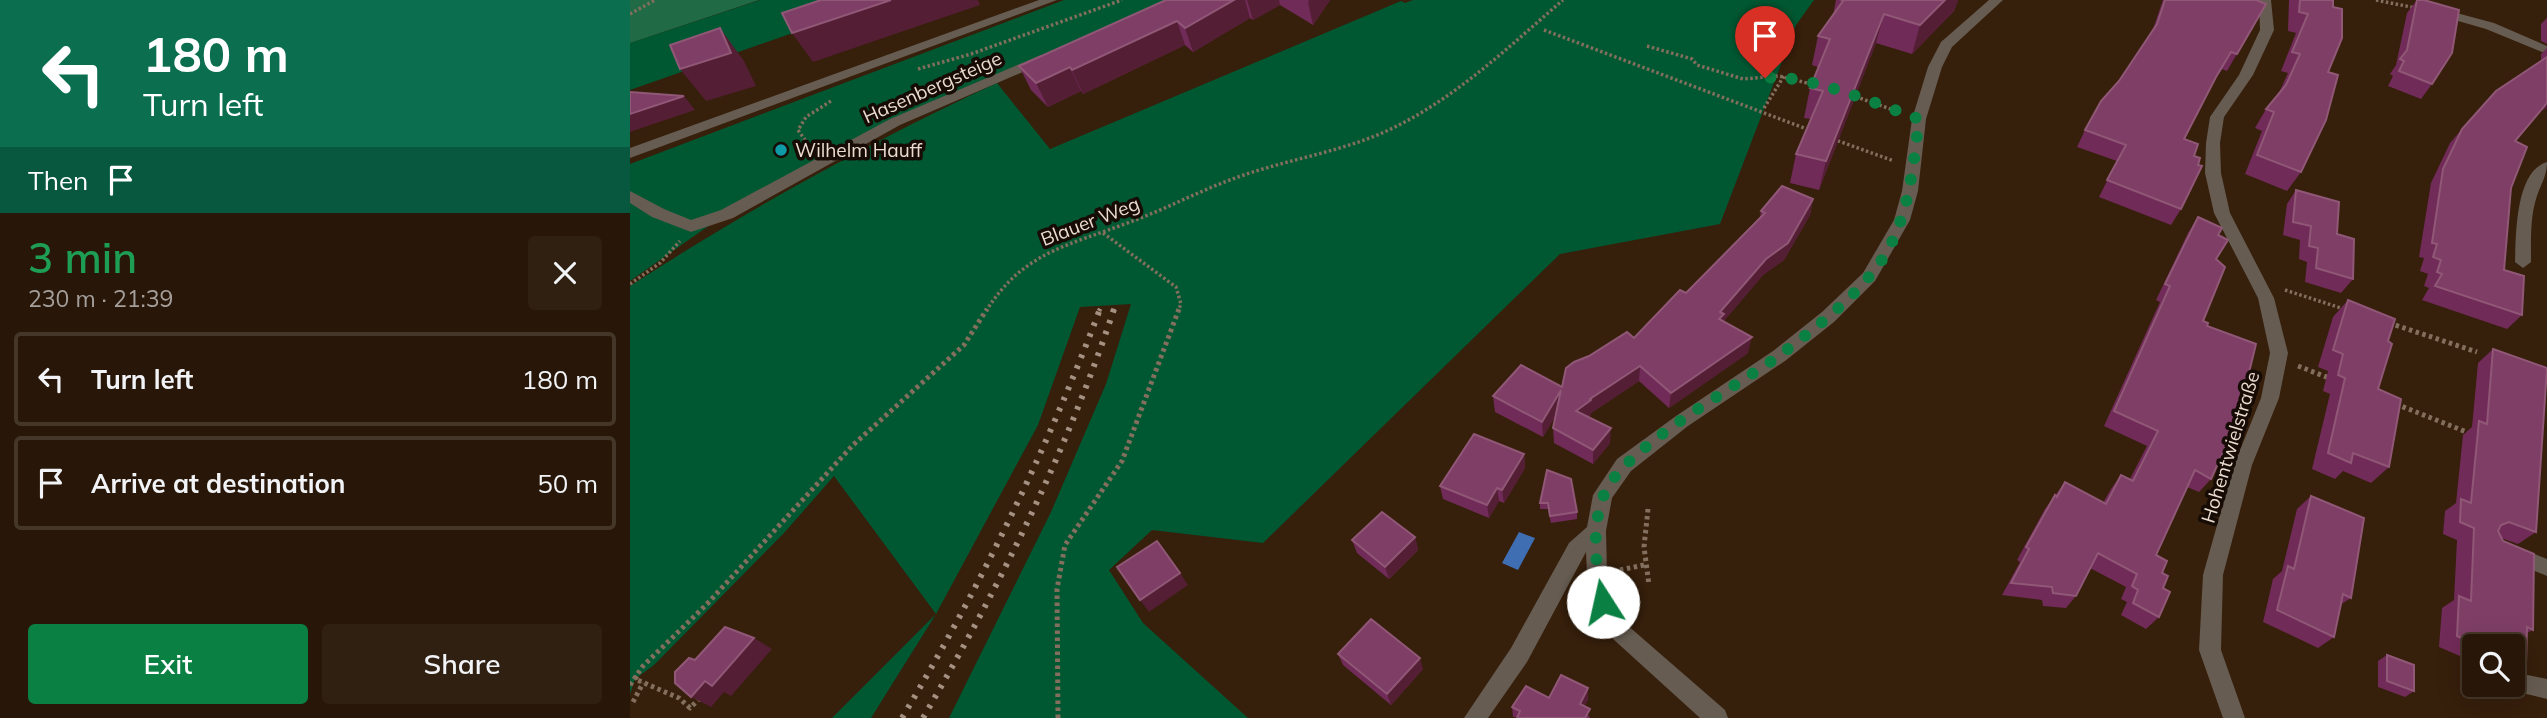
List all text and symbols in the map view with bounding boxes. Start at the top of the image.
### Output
pin [1735,6,1795,78]
icon: arrive [1746,17,1784,55]
text: 180 m [143,23,289,84]
icon: left [28,28,119,119]
street label: Hasenbergsteige [859,46,1005,128]
text: Turn left [143,84,263,124]
place label: Wilhelm Hauff [795,138,923,162]
marker: Wilhelm Hauff [773,142,789,158]
icon: arrive [102,161,140,199]
text: Then [28,164,88,197]
street label: Blauer Weg [1037,191,1143,251]
text: 3 min [28,231,137,284]
button: close [528,236,602,310]
text: 230 m · 21:39 [28,284,173,313]
icon: left [32,360,70,398]
text: Turn left [91,363,193,396]
text: 180 m [522,363,598,396]
street label: Hohentwielstraße [2196,368,2264,526]
icon: arrive [32,464,70,502]
text: Arrive at destination [91,467,346,500]
text: 50 m [537,467,598,500]
position arrow [1566,565,1640,639]
button: Exit [28,624,308,704]
button: Share [322,624,602,704]
map controls [2462,634,2525,697]
button: search [2462,634,2525,697]

